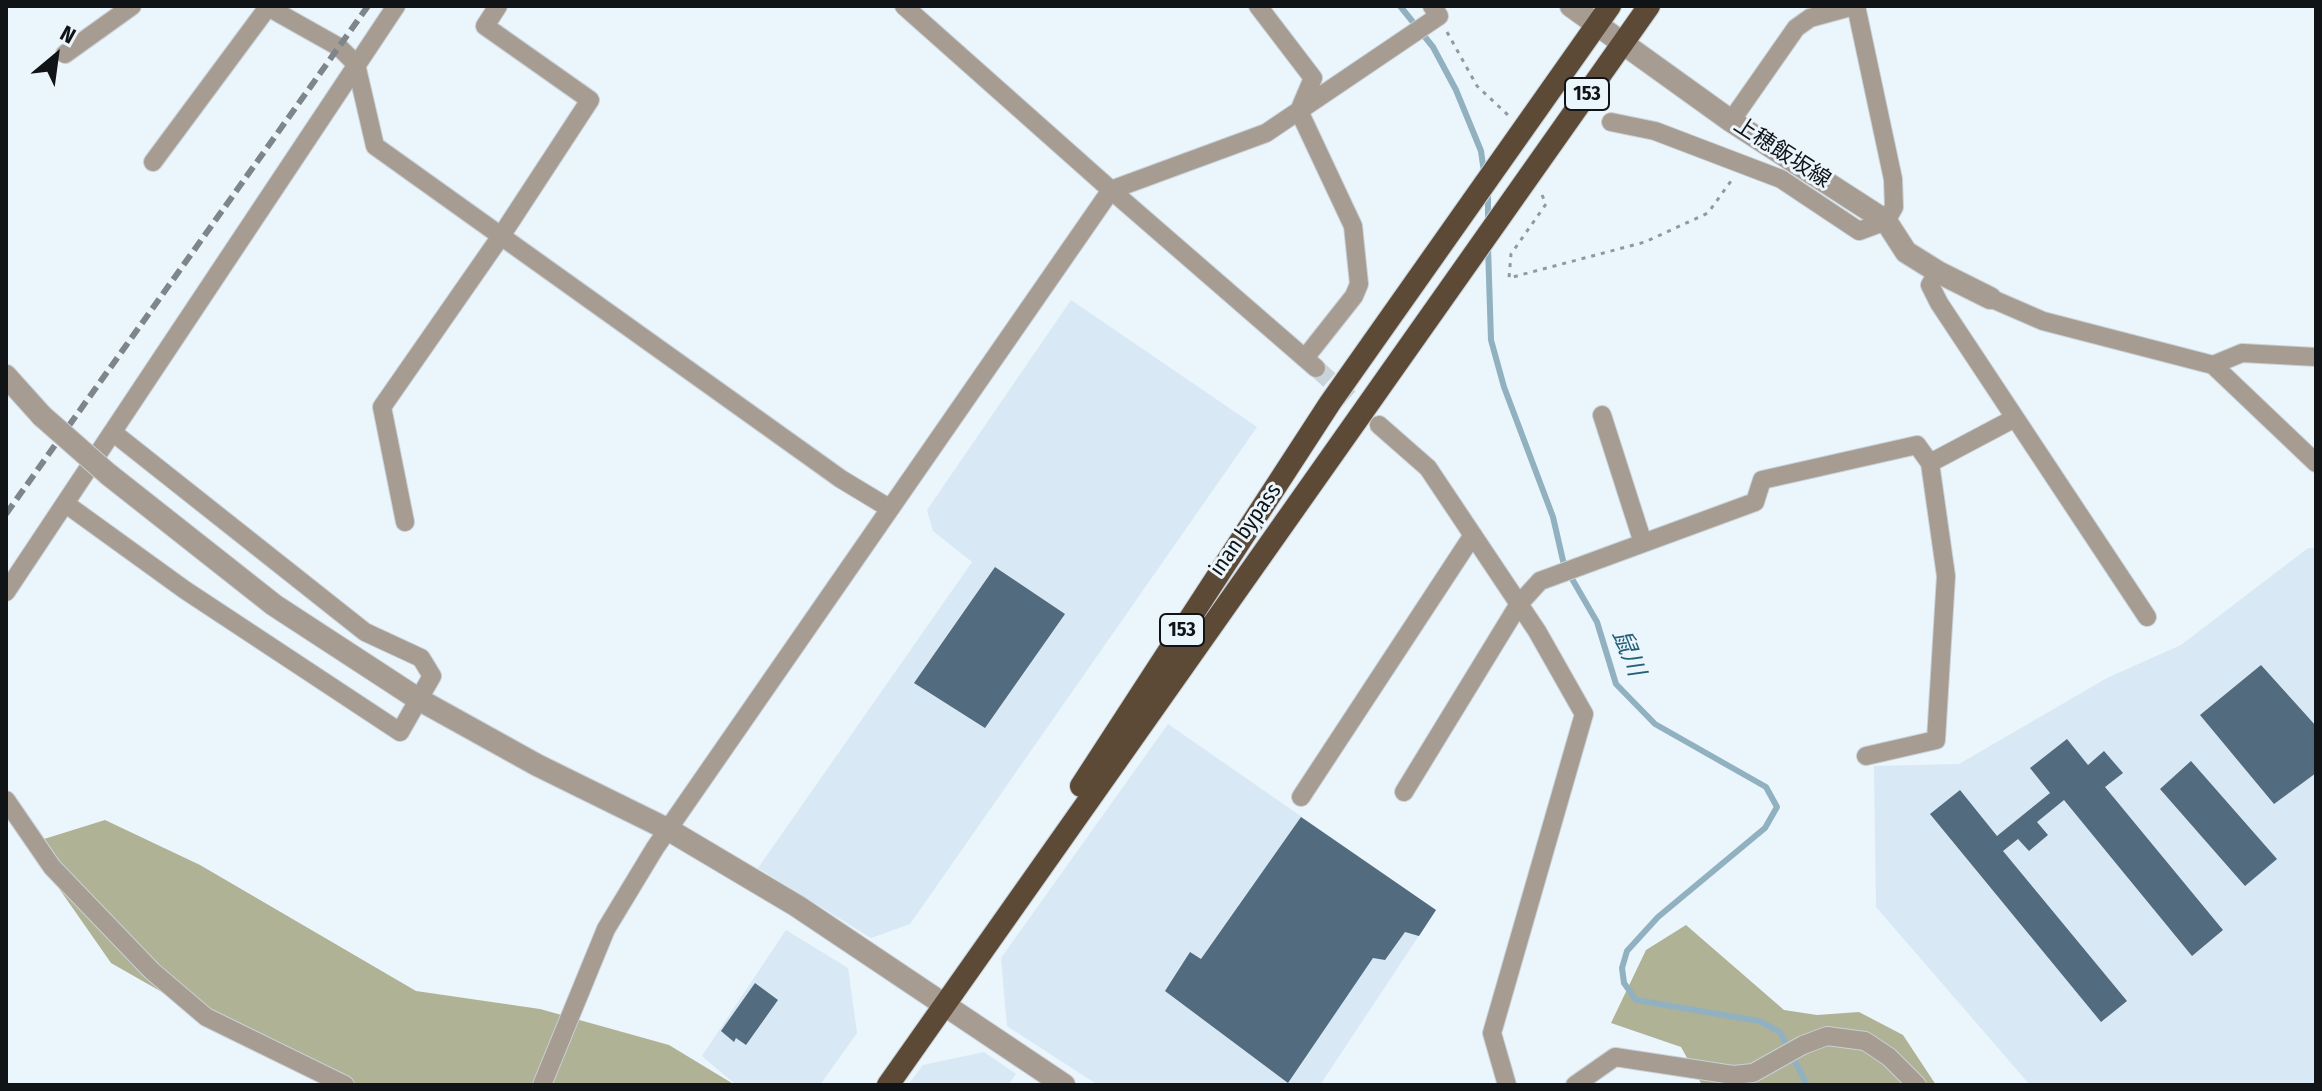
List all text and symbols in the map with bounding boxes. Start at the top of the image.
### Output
north arrow [16,16,96,96]
text: N [56,20,80,50]
road number: 153 [1565,78,1609,110]
street label: 上穂飯坂線 [1729,112,1835,194]
street label: inan bypass [1205,479,1287,581]
road number: 153 [1160,614,1204,646]
water label: 鼠川 [1606,625,1650,681]

